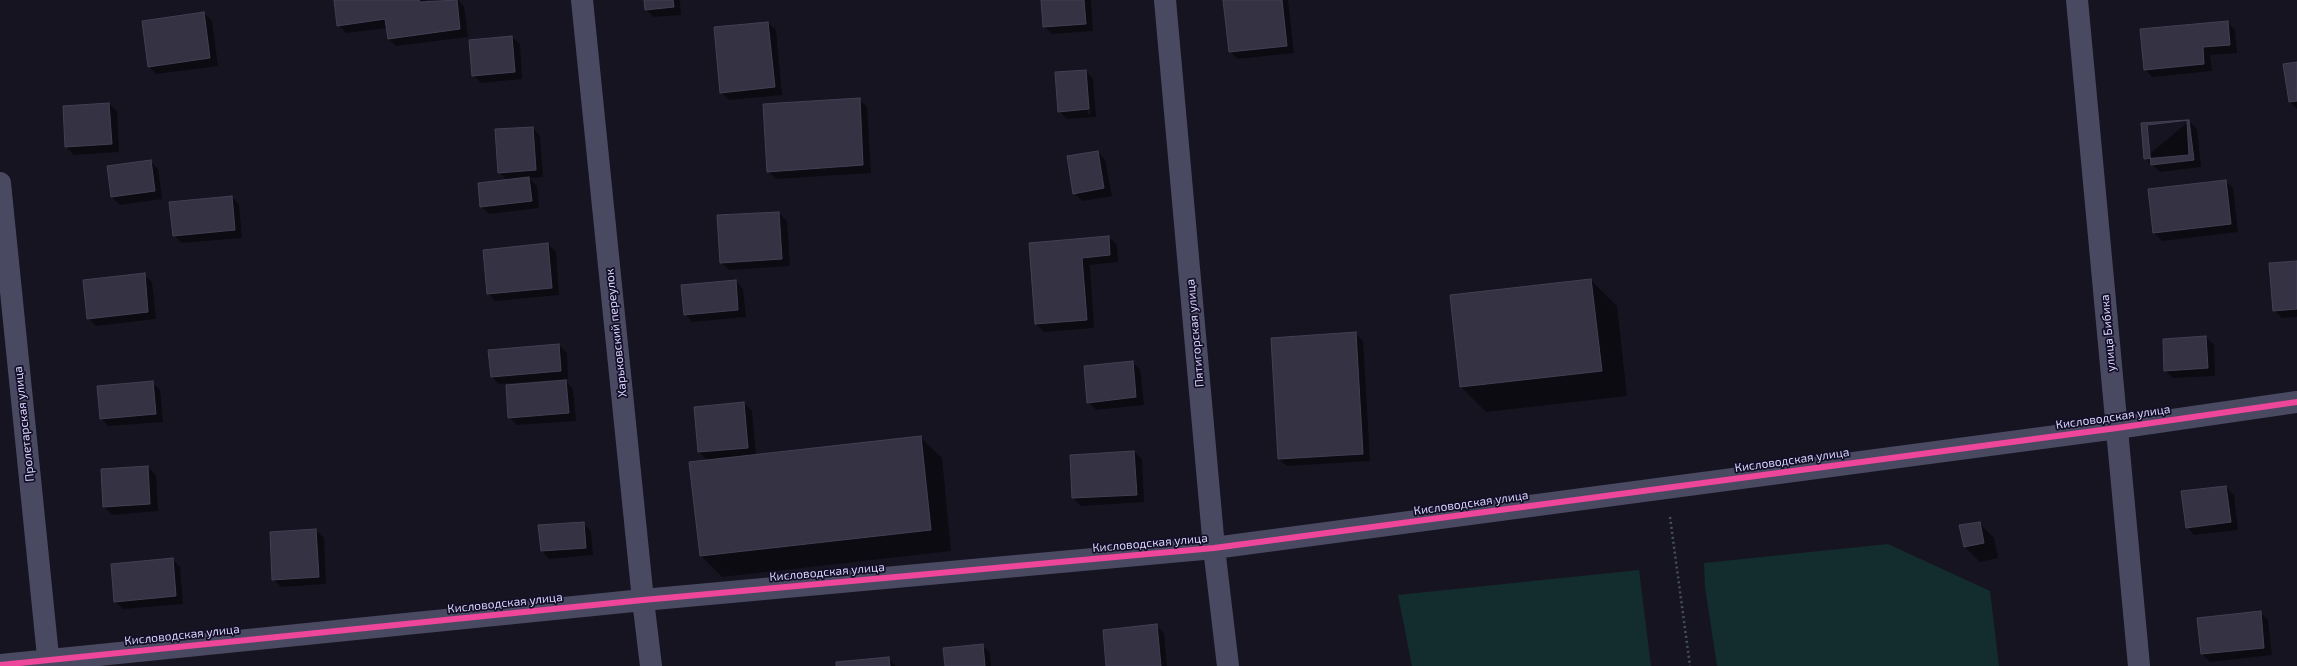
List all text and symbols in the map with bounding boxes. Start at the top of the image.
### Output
street label: Харьковский переулок [602,268,630,398]
street label: Пятигорская улица [1183,278,1207,388]
street label: улица Бибика [2097,294,2119,372]
street label: Пролетарская улица [11,366,37,482]
street label: Кисловодская улица [2055,402,2171,432]
street label: Кисловодская улица [1734,445,1850,475]
street label: Кисловодская улица [1413,488,1529,518]
street label: Кисловодская улица [1092,531,1208,555]
street label: Кисловодская улица [769,560,885,584]
street label: Кисловодская улица [447,590,563,616]
street label: Кисловодская улица [124,622,240,648]

